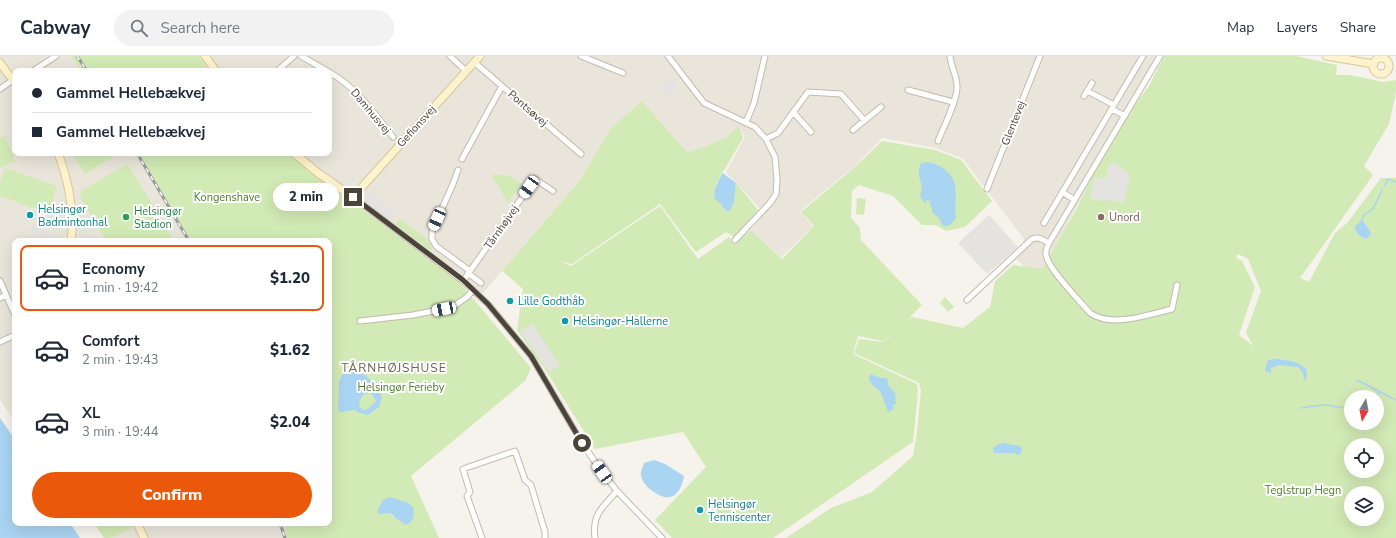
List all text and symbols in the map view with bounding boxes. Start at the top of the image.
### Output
search box [114,10,394,46]
text: Cabway [20,15,90,41]
icon: search [128,17,150,39]
text: Search here [160,18,240,38]
text: Map [1227,18,1254,37]
text: Layers [1276,18,1318,37]
text: Share [1340,18,1376,37]
text: Gammel Hellebækvej [56,83,205,103]
street label: Damhusvej [347,85,394,137]
street label: Pontsøvej [505,87,551,130]
street label: Glentevej [998,99,1029,148]
street label: Gefionsvej [394,102,439,151]
text: Gammel Hellebækvej [56,122,205,142]
car [517,174,541,200]
callout: 2 min [273,183,339,211]
text: 2 min [289,188,323,206]
route end [344,188,362,206]
park label: Kongenshave [194,190,260,205]
place label: Helsingør Badmintonhal [38,202,108,230]
street label: Tårnhøjvej [481,202,522,252]
place label: Helsingør Stadion [134,204,182,232]
car [427,206,447,232]
marker: Helsingør Badmintonhal [25,210,35,220]
place label: Unord [1109,210,1140,225]
marker: Helsingør Stadion [121,212,131,222]
marker: Unord [1096,212,1106,222]
text: Economy [82,259,145,279]
icon: car [34,260,70,296]
text: $1.20 [270,268,310,288]
text: 1 min · 19:42 [82,279,158,297]
place label: Lille Godthåb [518,294,585,309]
marker: Lille Godthåb [505,296,515,306]
car [431,301,457,317]
place label: Helsingør-Hallerne [573,314,668,329]
marker: Helsingør-Hallerne [560,316,570,326]
text: Comfort [82,331,139,351]
icon: car [34,332,70,368]
text: $1.62 [270,340,310,360]
text: 2 min · 19:43 [82,351,158,369]
district label: TÅRNHØJSHUSE [341,360,447,376]
park label: Helsingør Ferieby [358,380,445,395]
north arrow [1344,390,1384,430]
map controls [1344,390,1384,526]
text: XL [82,403,101,423]
icon: car [34,404,70,440]
text: $2.04 [270,412,310,432]
text: 3 min · 19:44 [82,423,158,441]
route start [573,434,591,452]
button: locate [1344,438,1384,478]
car [590,459,614,485]
button: Confirm [32,472,312,518]
park label: Teglstrup Hegn [1265,483,1341,498]
button: layers [1344,486,1384,526]
place label: Helsingør Tenniscenter [708,497,771,525]
marker: Helsingør Tenniscenter [695,505,705,515]

